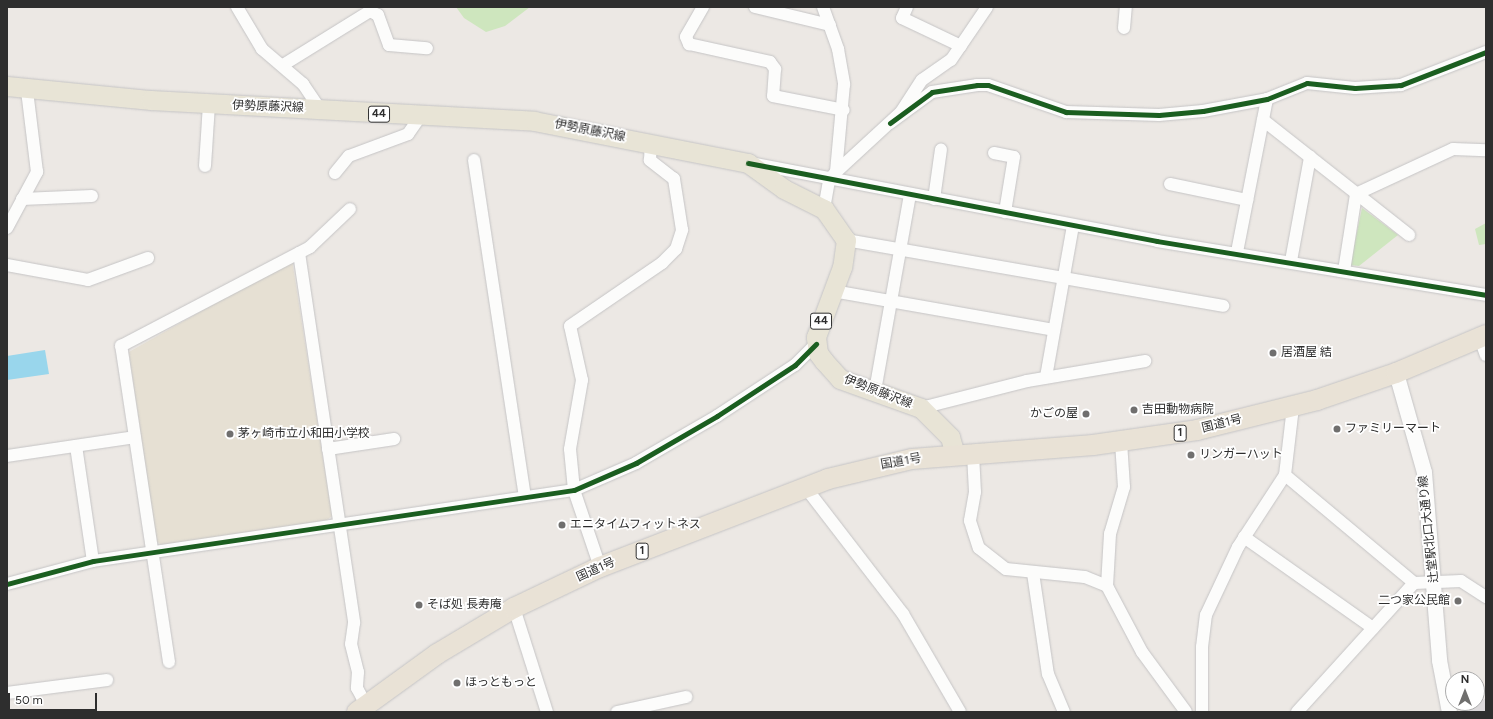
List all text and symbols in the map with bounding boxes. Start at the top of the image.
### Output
street label: 伊勢原藤沢線 [232,99,304,115]
road number: 44 [368,105,390,123]
street label: 伊勢原藤沢線 [553,117,627,145]
road number: 44 [810,312,832,330]
place label: 居酒屋 結 [1281,346,1332,360]
marker: 居酒屋 結 [1268,348,1278,358]
street label: 伊勢原藤沢線 [842,372,914,412]
place label: 吉田動物病院 [1142,403,1214,417]
marker: 吉田動物病院 [1129,405,1139,415]
place label: かごの屋 [1030,407,1078,421]
marker: かごの屋 [1081,409,1091,419]
street label: 国道1号 [1200,412,1244,436]
place label: ファミリーマート [1345,422,1441,436]
road number: 1 [1173,424,1187,442]
marker: ファミリーマート [1332,424,1342,434]
place label: 茅ヶ崎市立小和田小学校 [238,427,370,441]
marker: 茅ヶ崎市立小和田小学校 [225,429,235,439]
place label: リンガーハット [1199,448,1283,462]
marker: リンガーハット [1186,450,1196,460]
street label: 国道1号 [880,451,922,473]
street label: 辻堂駅北口大通り線 [1416,475,1442,583]
place label: エニタイムフィットネス [570,518,702,532]
marker: エニタイムフィットネス [557,520,567,530]
road number: 1 [635,542,649,560]
street label: 国道1号 [574,555,618,585]
place label: 二つ家公民館 [1378,594,1450,608]
marker: 二つ家公民館 [1453,596,1463,606]
place label: そば処 長寿庵 [427,598,502,612]
marker: そば処 長寿庵 [414,600,424,610]
north arrow [1445,671,1485,711]
text: N [1461,673,1469,686]
place label: ほっともっと [465,676,537,690]
marker: ほっともっと [452,678,462,688]
scale bar [10,685,99,711]
text: 50 m [15,693,43,707]

